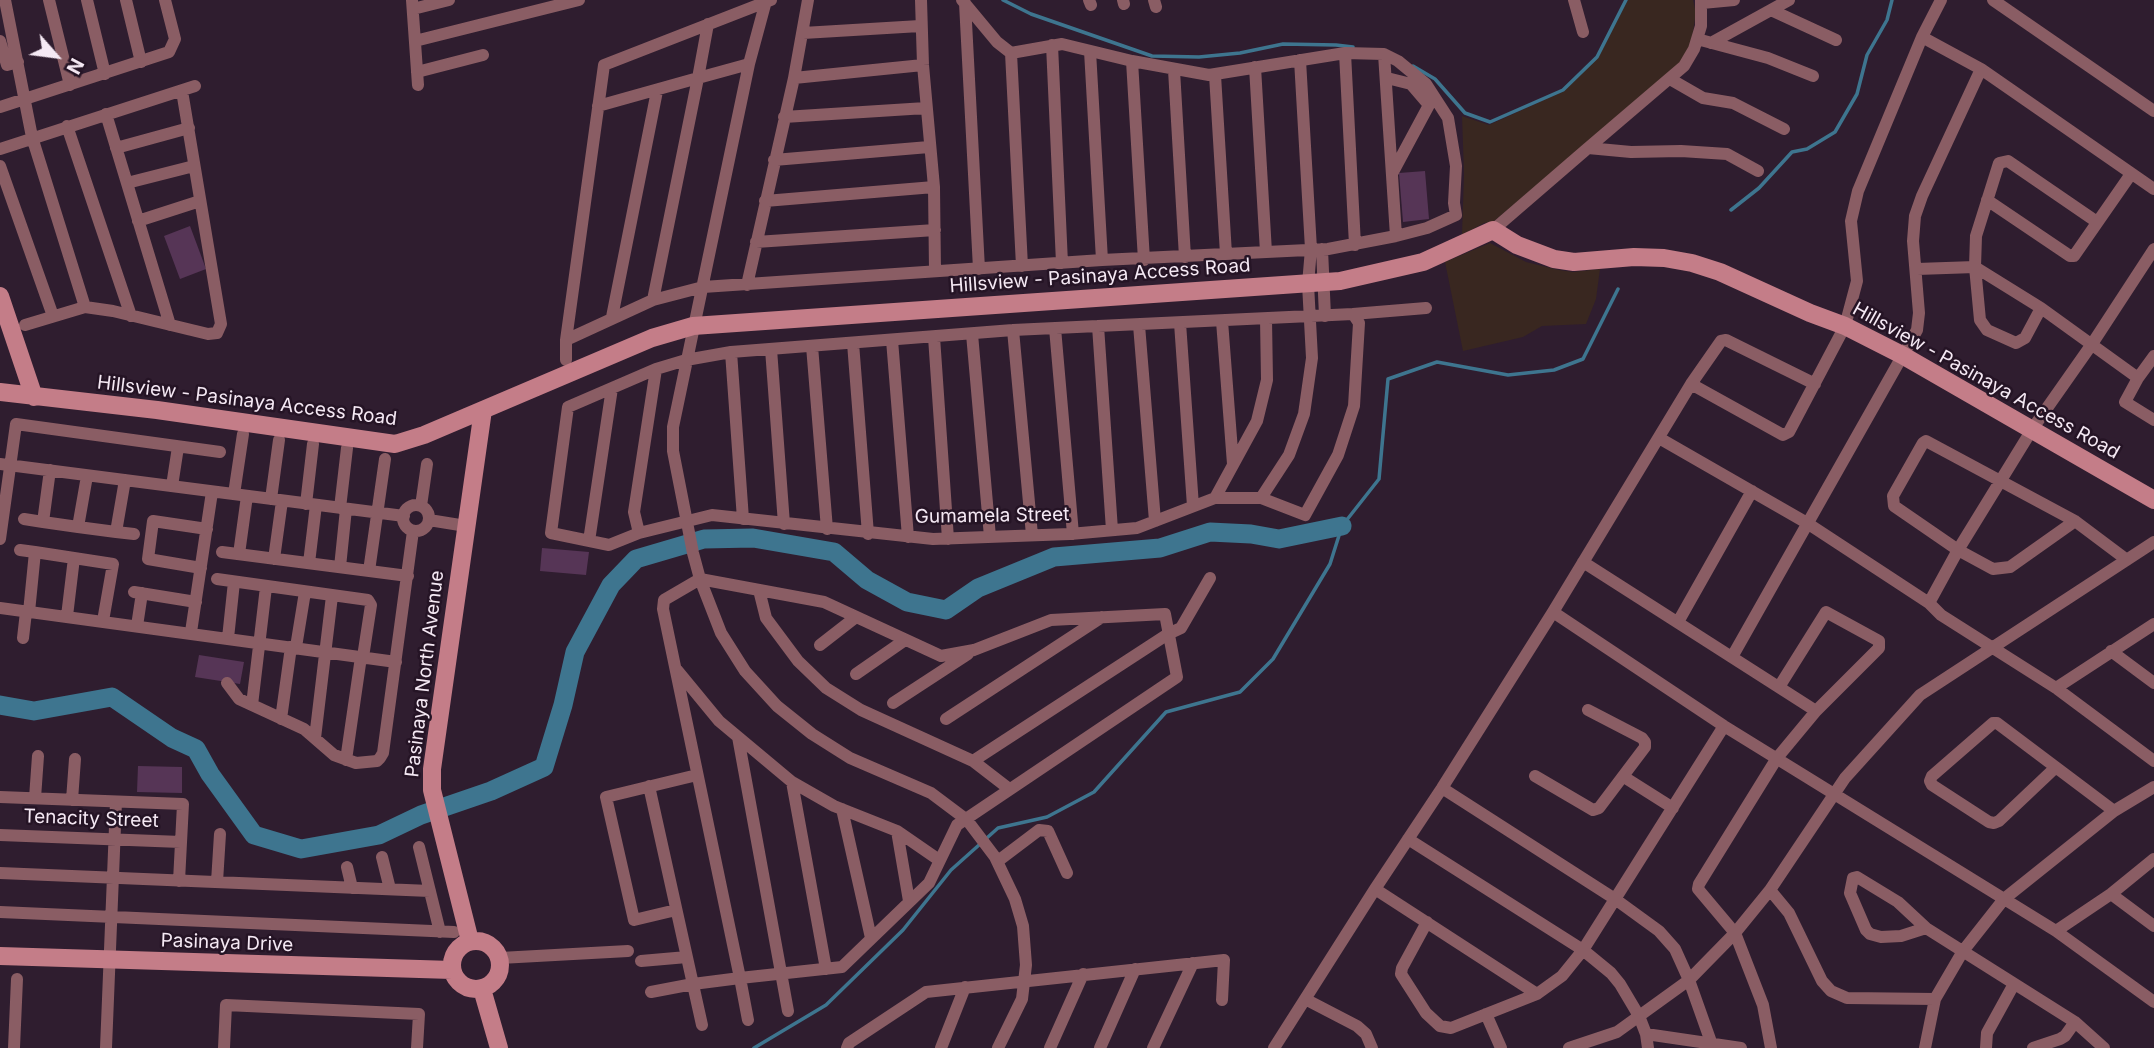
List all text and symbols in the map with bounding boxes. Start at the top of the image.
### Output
north arrow [21,21,91,91]
text: N [61,54,89,78]
street label: Hillsview - Pasinaya Access Road [949,254,1251,298]
street label: Hillsview - Pasinaya Access Road [1849,298,2123,464]
street label: Hillsview - Pasinaya Access Road [96,371,398,431]
street label: Gumamela Street [914,503,1070,529]
street label: Pasinaya North Avenue [401,569,449,779]
street label: Tenacity Street [23,805,159,833]
street label: Pasinaya Drive [160,929,294,957]

